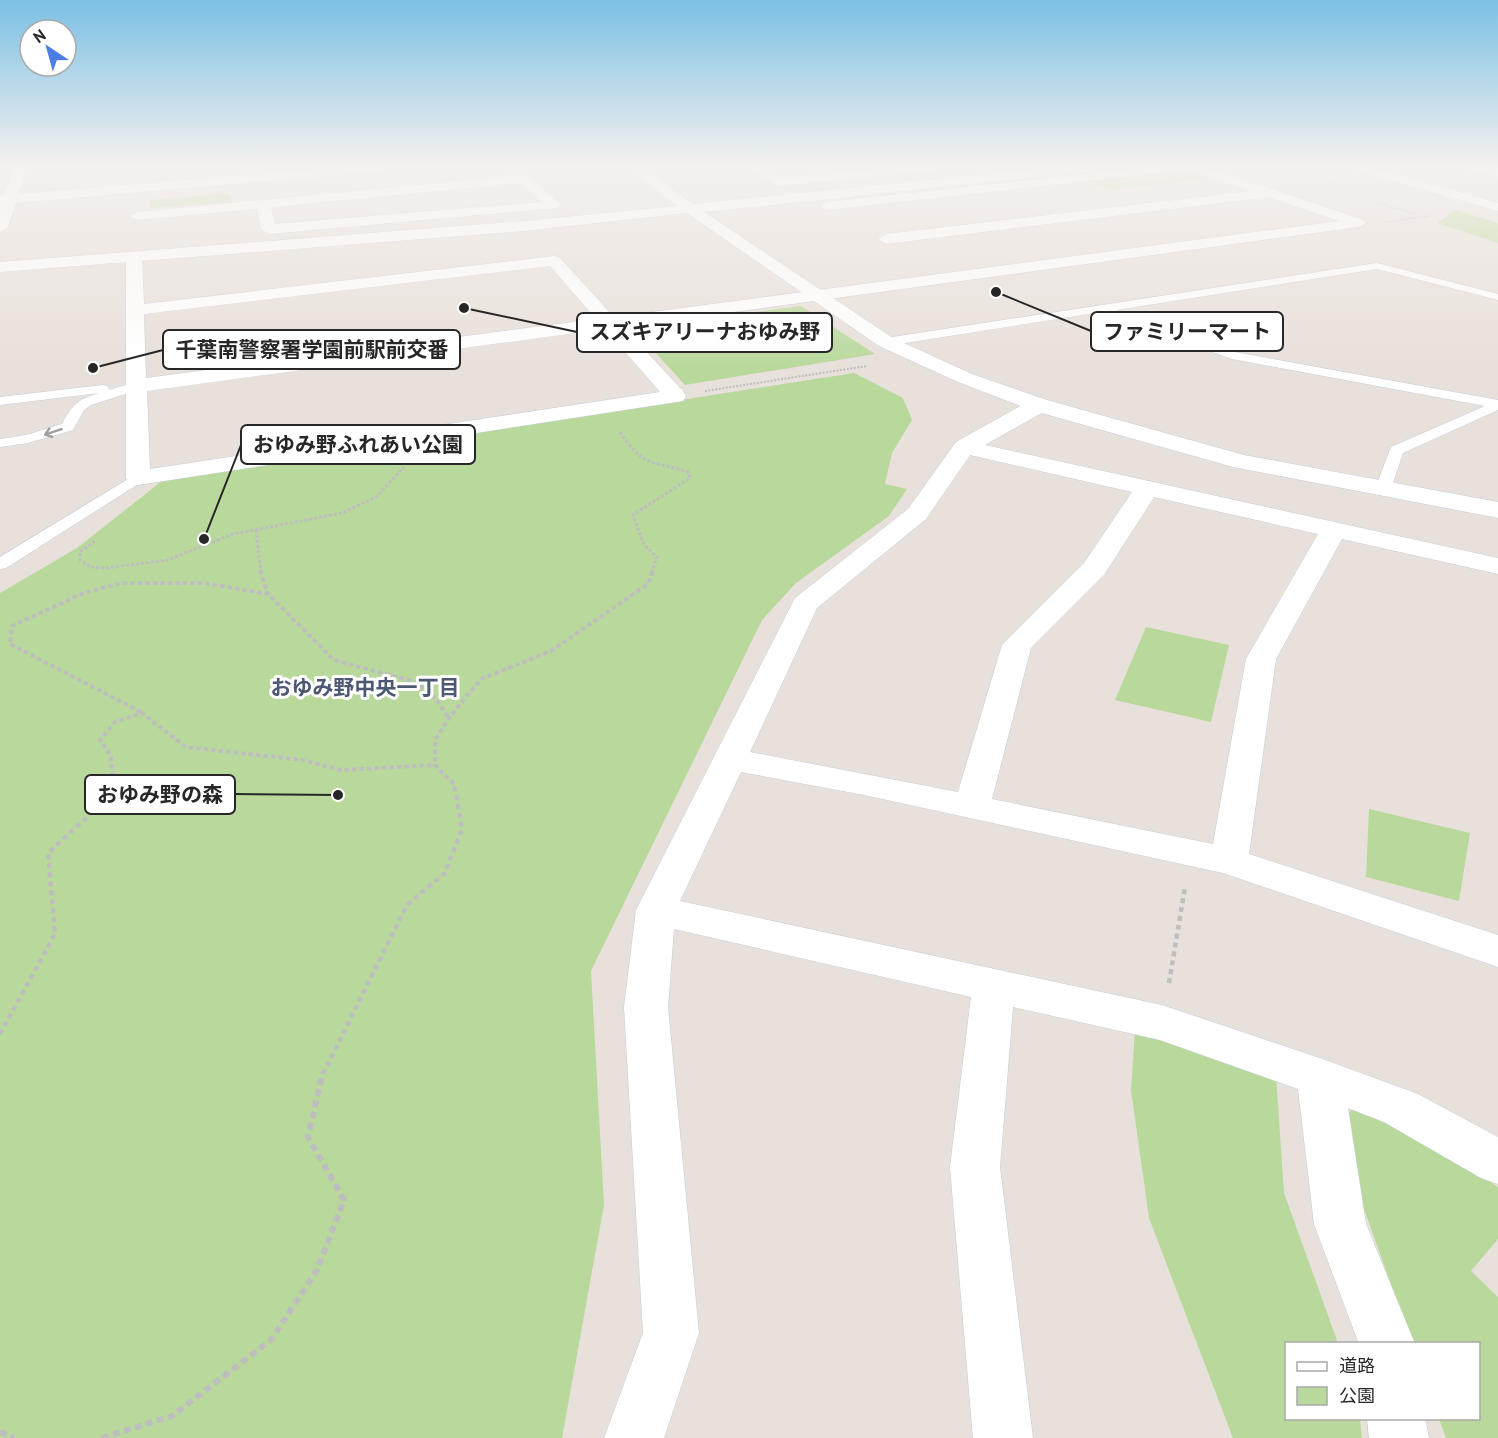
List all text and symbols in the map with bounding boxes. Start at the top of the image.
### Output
north arrow [18,18,78,78]
text: N [29,25,49,47]
callout: ファミリーマート [1091,312,1283,351]
callout: スズキアリーナおゆみ野 [577,313,832,352]
text: スズキアリーナおゆみ野 [590,318,821,345]
text: ファミリーマート [1103,318,1271,345]
callout: 千葉南警察署学園前駅前交番 [163,330,460,369]
text: 千葉南警察署学園前駅前交番 [176,336,449,363]
callout: おゆみ野ふれあい公園 [241,425,475,464]
one-way arrow [44,428,63,439]
text: おゆみ野ふれあい公園 [253,431,463,458]
district label: おゆみ野中央一丁目 [271,674,460,701]
callout: おゆみ野の森 [85,775,235,814]
text: おゆみ野の森 [97,781,223,808]
legend [1285,1342,1480,1420]
text: 道路 [1339,1354,1375,1377]
text: 公園 [1339,1384,1375,1407]

